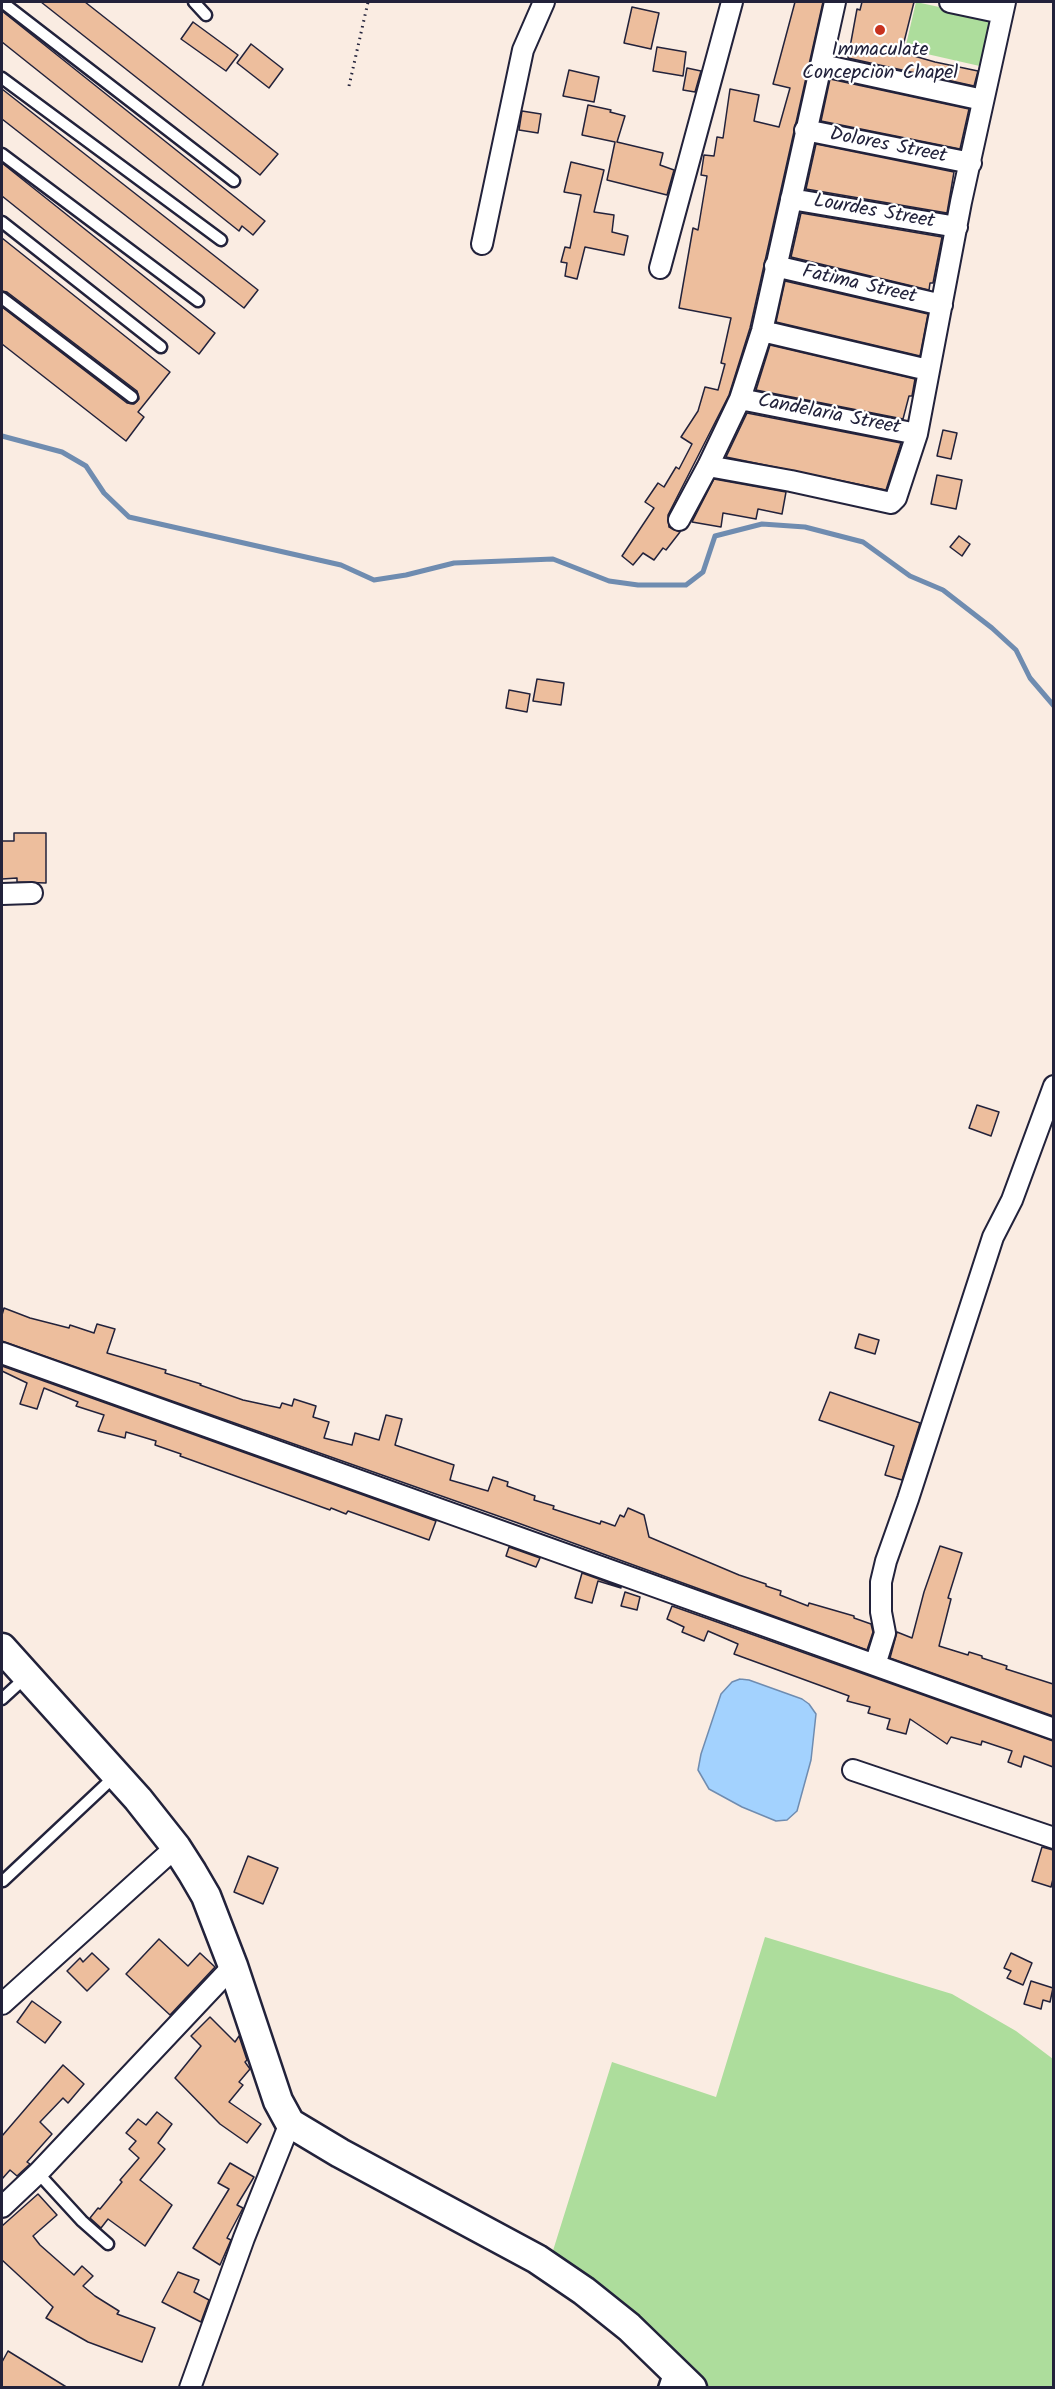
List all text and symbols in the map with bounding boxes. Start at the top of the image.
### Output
marker: Immaculate Concepcion Chapel [873,23,887,37]
place label: Immaculate Concepcion Chapel [802,40,958,87]
street label: Dolores Street [827,124,949,170]
street label: Lourdes Street [812,191,936,235]
street label: Fatima Street [800,261,918,311]
street label: Candelaria Street [756,390,902,442]

